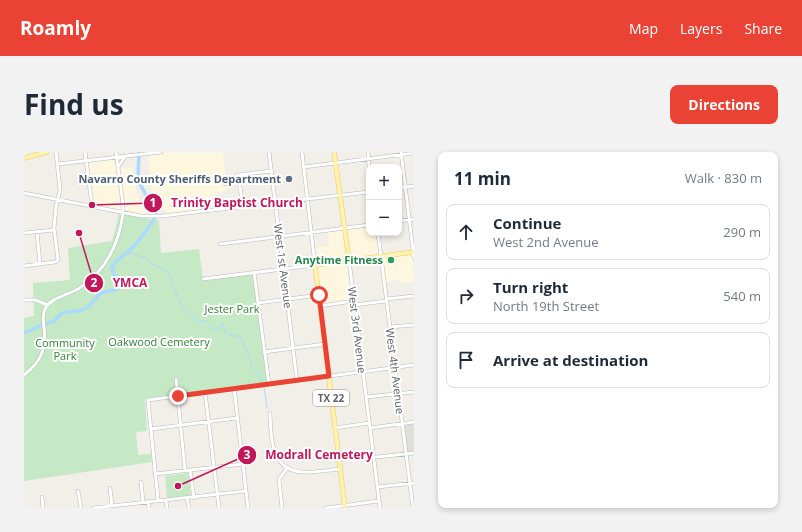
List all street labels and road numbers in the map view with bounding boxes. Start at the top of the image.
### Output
street label: West 1st Avenue [271,223,296,309]
street label: West 3rd Avenue [345,286,370,374]
street label: West 4th Avenue [383,327,408,415]
road number: TX 22 [313,390,349,406]

